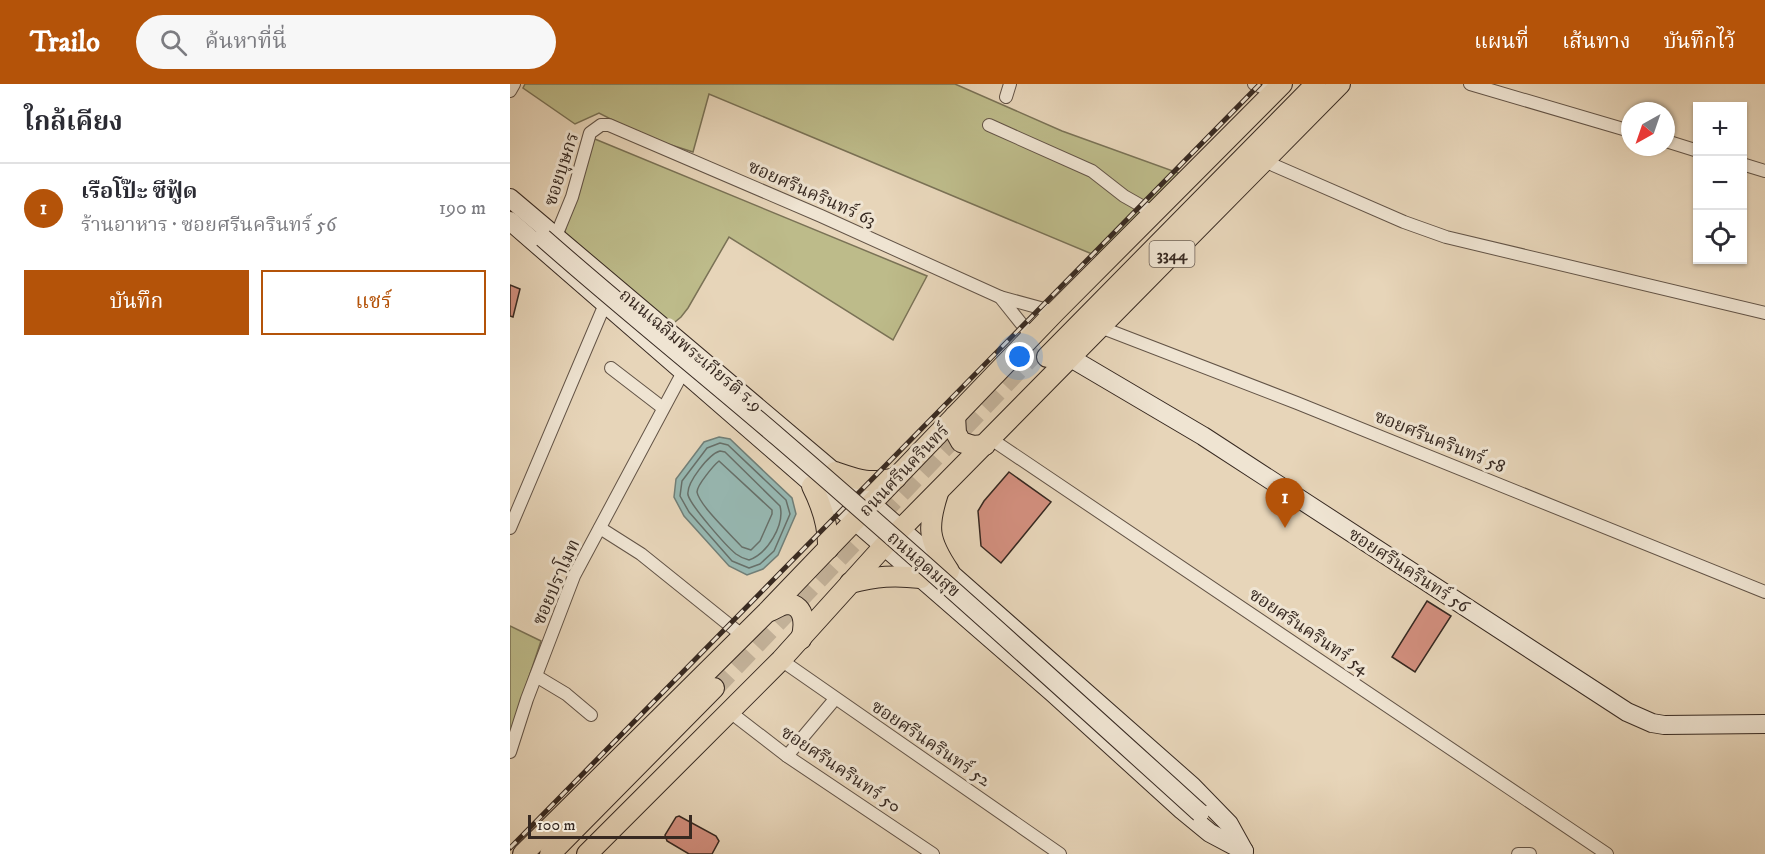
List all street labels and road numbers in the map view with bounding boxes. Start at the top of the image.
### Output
street label: ซอยบุษกร [540,130,584,209]
street label: ซอยศรีนครินทร์ 63 [744,155,879,232]
road number: 3344 [1150,241,1194,267]
street label: ถนนเฉลิมพระเกียรติ ร.9 [614,284,766,417]
street label: ซอยศรีนครินทร์ 58 [1371,405,1509,478]
street label: ถนนศรีนครินทร์ [854,418,955,522]
street label: ซอยศรีนครินทร์ 56 [1344,523,1474,618]
street label: ถนนอุดมสุข [882,527,964,602]
street label: ซอยปราโมท [525,535,586,629]
street label: ซอยศรีนครินทร์ 54 [1244,583,1374,680]
street label: ซอยศรีนครินทร์ 52 [867,695,995,792]
street label: ซอยศรีนครินทร์ 50 [776,721,905,818]

